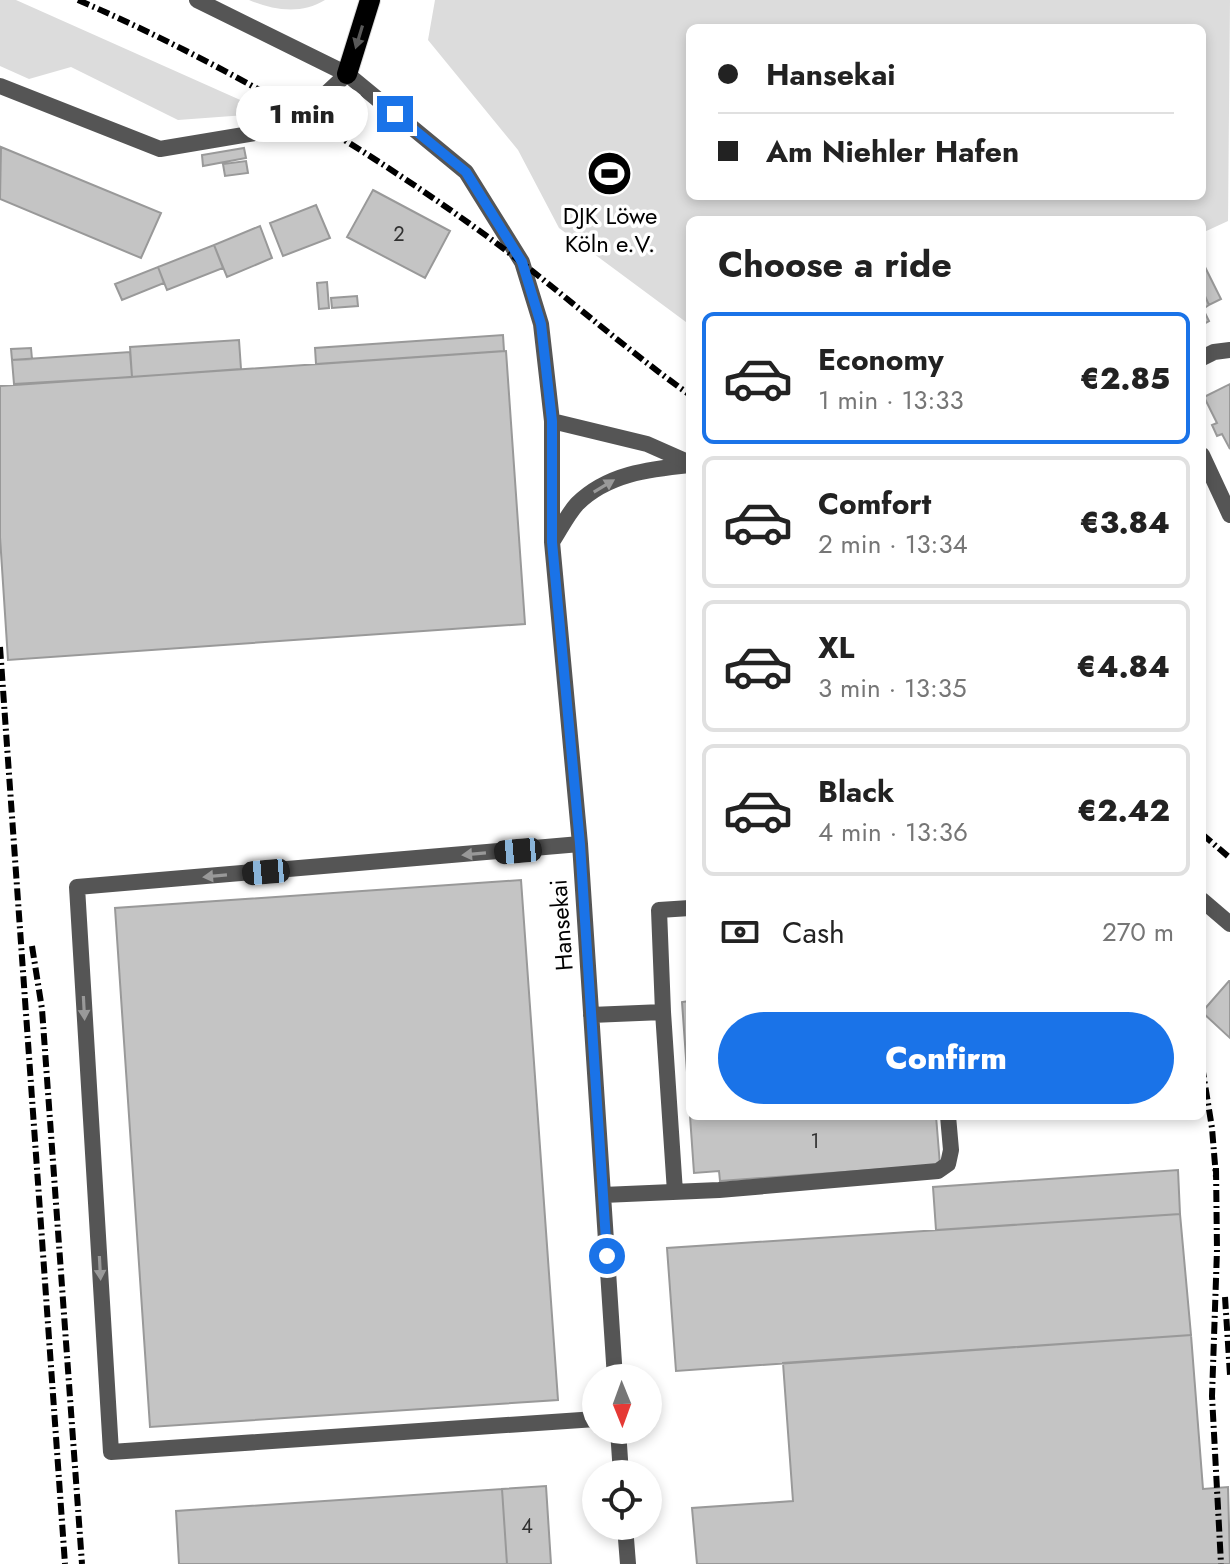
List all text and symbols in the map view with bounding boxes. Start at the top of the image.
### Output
one-way arrow [352,26,365,50]
text: Hansekai [766,53,896,96]
callout: 1 min [235,86,367,142]
text: 1 min [269,95,335,133]
route end [377,96,413,132]
text: Am Niehler Hafen [766,130,1019,173]
sports icon: DJK Löwe Köln e.V. [586,149,634,197]
place label: DJK Löwe Köln e.V. [563,198,657,261]
house number: 2 [393,220,405,249]
text: Choose a ride [718,238,952,290]
text: Economy [818,338,944,381]
icon: car [722,342,794,414]
text: €2.85 [1080,357,1170,400]
text: 1 min · 13:33 [818,381,964,419]
one-way arrow [593,479,615,493]
text: Comfort [818,482,931,525]
icon: car [722,486,794,558]
text: €3.84 [1079,501,1170,544]
text: 2 min · 13:34 [818,525,968,563]
text: XL [818,626,854,669]
icon: car [722,630,794,702]
text: €4.84 [1076,645,1170,688]
text: 3 min · 13:35 [818,669,967,707]
text: Black [818,770,894,813]
icon: car [722,774,794,846]
text: €2.42 [1077,789,1170,832]
text: 4 min · 13:36 [818,813,968,851]
car [493,837,543,865]
one-way arrow [461,848,486,861]
car [241,858,291,886]
one-way arrow [202,870,227,883]
street label: Hansekai [540,878,582,972]
icon: cash [718,910,762,954]
text: Cash [782,911,845,954]
text: 270 m [1102,913,1174,951]
one-way arrow [78,996,91,1021]
button: Confirm [718,1012,1174,1104]
house number: 1 [811,1127,820,1156]
route start [589,1238,625,1274]
one-way arrow [94,1256,107,1281]
north arrow [582,1364,662,1444]
map controls [582,1364,662,1540]
button: locate [582,1460,662,1540]
house number: 4 [521,1512,533,1541]

